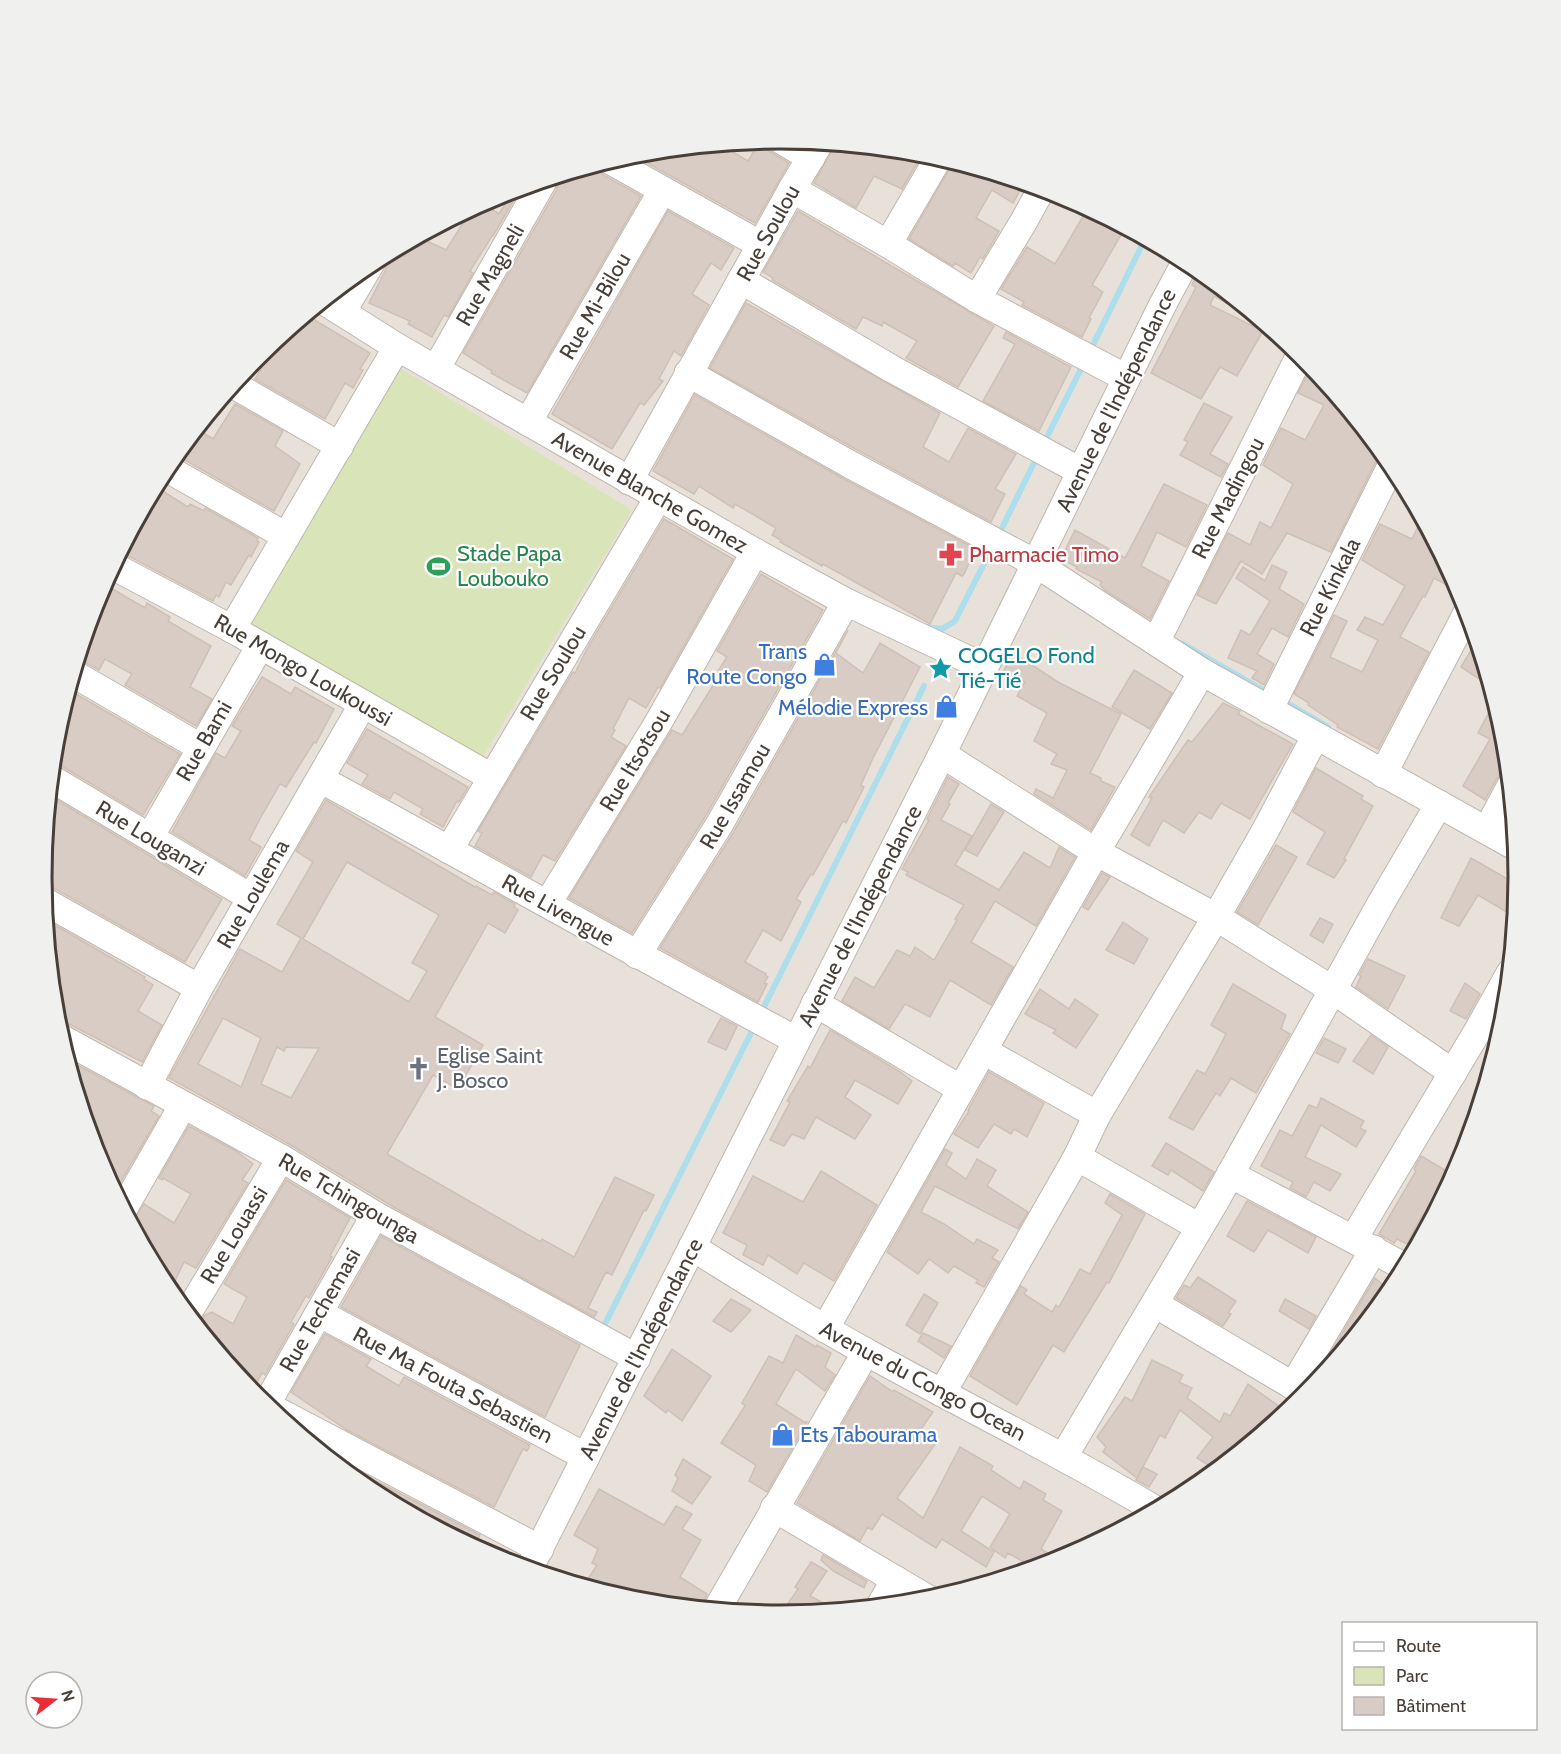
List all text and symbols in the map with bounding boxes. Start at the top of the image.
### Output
street label: Rue Soulou [731,180,805,286]
street label: Rue Magneli [450,219,530,331]
street label: Rue Mi-Bilou [554,248,636,364]
street label: Avenue de l'Indépendance [1050,284,1182,516]
street label: Avenue Blanche Gomez [547,425,753,559]
street label: Rue Madingou [1186,433,1270,563]
street label: Rue Kinkala [1294,533,1366,641]
place label: Stade Papa Loubouko [457,540,562,592]
pharmacy icon: Pharmacie Timo [938,541,964,567]
place label: Pharmacie Timo [969,541,1119,568]
sports icon: Stade Papa Loubouko [426,553,452,579]
street label: Rue Mongo Loukoussi [209,608,397,732]
street label: Rue Soulou [514,621,592,725]
place label: Trans Route Congo [686,638,807,690]
place label: COGELO Fond Tié-Tié [958,642,1095,694]
shop icon: Trans Route Congo [812,651,838,677]
place icon: COGELO Fond Tié-Tié [927,655,953,681]
place label: Mélodie Express [778,694,928,721]
shop icon: Mélodie Express [933,694,959,720]
street label: Rue Bami [170,696,238,786]
street label: Rue Itsotsou [594,704,676,816]
street label: Rue Issamou [694,738,776,854]
street label: Rue Louganzi [91,794,211,882]
street label: Avenue de l'Indépendance [792,801,928,1031]
street label: Rue Loulema [211,834,295,953]
street label: Rue Livengue [497,868,619,952]
place label: Eglise Saint J. Bosco [436,1042,543,1094]
church icon: Eglise Saint J. Bosco [406,1055,432,1081]
street label: Rue Tchingounga [274,1147,425,1249]
street label: Rue Louassi [194,1181,274,1289]
street label: Avenue de l'Indépendance [573,1234,709,1464]
street label: Rue Techemasi [274,1243,366,1377]
street label: Avenue du Congo Ocean [815,1315,1031,1447]
street label: Rue Ma Fouta Sebastien [348,1321,558,1449]
shop icon: Ets Tabourama [769,1421,795,1447]
place label: Ets Tabourama [800,1421,938,1448]
legend [1342,1622,1537,1730]
text: Route [1396,1635,1441,1657]
text: Parc [1396,1665,1428,1687]
north arrow [24,1670,84,1730]
text: N [57,1688,79,1704]
text: Bâtiment [1396,1695,1466,1717]

